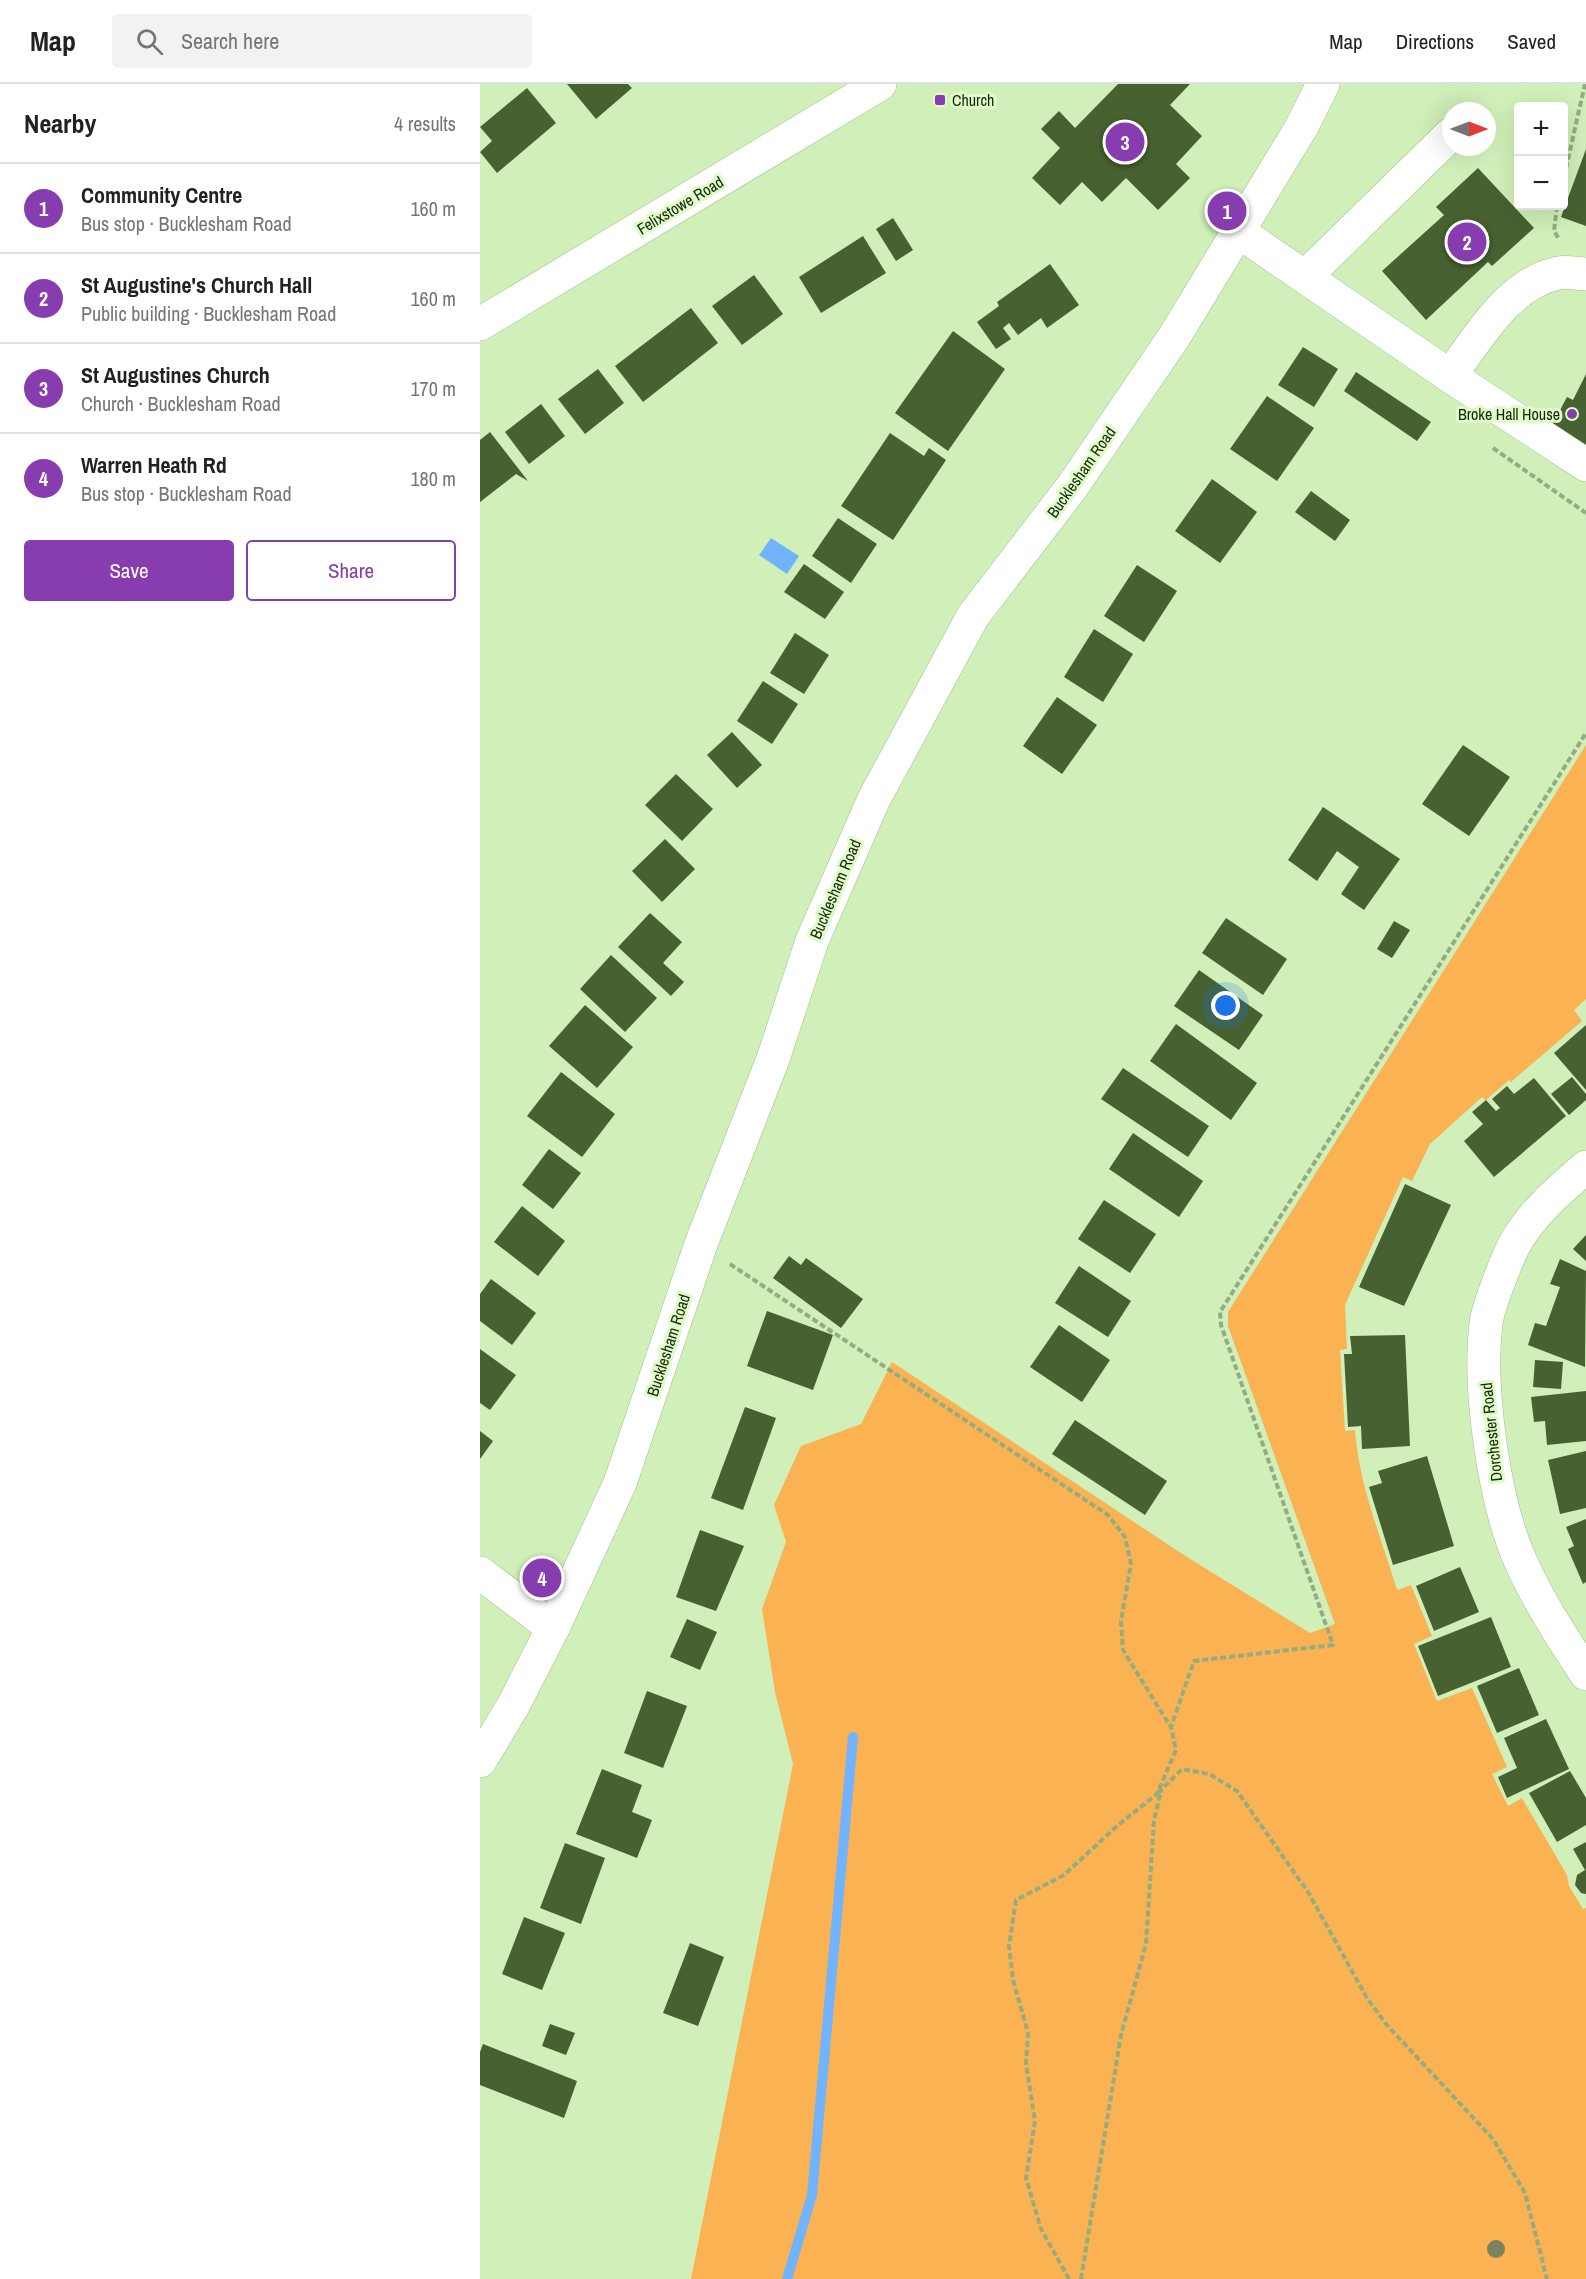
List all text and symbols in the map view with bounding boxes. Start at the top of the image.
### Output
search box [112,14,532,68]
text: Map [30,22,76,60]
icon: search [133,25,166,58]
text: Search here [181,26,279,56]
text: Map [1329,27,1363,56]
text: Directions [1396,27,1474,56]
text: Saved [1507,27,1556,56]
place label: Church [952,89,994,111]
marker: Church [933,93,947,107]
north arrow [1442,102,1496,156]
map controls [1514,102,1568,210]
button: + [1514,102,1568,156]
text: Nearby [24,106,96,141]
text: 4 results [394,110,456,137]
pin: 3 [1106,120,1144,164]
button: − [1514,156,1568,210]
street label: Felixstowe Road [633,171,727,239]
text: Community Centre [81,180,242,210]
pin: 1 [1208,188,1246,234]
text: 1 [39,195,48,222]
text: 160 m [410,195,456,222]
text: Bus stop · Bucklesham Road [81,210,292,237]
pin: 2 [1448,220,1486,264]
text: St Augustine's Church Hall [81,270,312,300]
text: 2 [39,285,48,312]
text: 160 m [410,285,456,312]
text: Public building · Bucklesham Road [81,300,336,327]
text: St Augustines Church [81,360,270,390]
text: 3 [39,375,48,402]
text: 170 m [410,375,456,402]
text: Church · Bucklesham Road [81,390,281,417]
place label: Broke Hall House [1458,403,1560,425]
marker: Broke Hall House [1565,407,1579,421]
street label: Bucklesham Road [1041,422,1121,522]
text: Warren Heath Rd [81,450,227,480]
text: 4 [39,465,48,492]
text: 180 m [410,465,456,492]
text: Bus stop · Bucklesham Road [81,480,292,507]
button: Save [24,540,234,601]
button: Share [246,540,456,601]
street label: Bucklesham Road [804,836,866,942]
your location [1211,991,1240,1020]
street label: Bucklesham Road [641,1291,695,1399]
street label: Dorchester Road [1475,1382,1507,1482]
pin: 4 [522,1556,562,1600]

